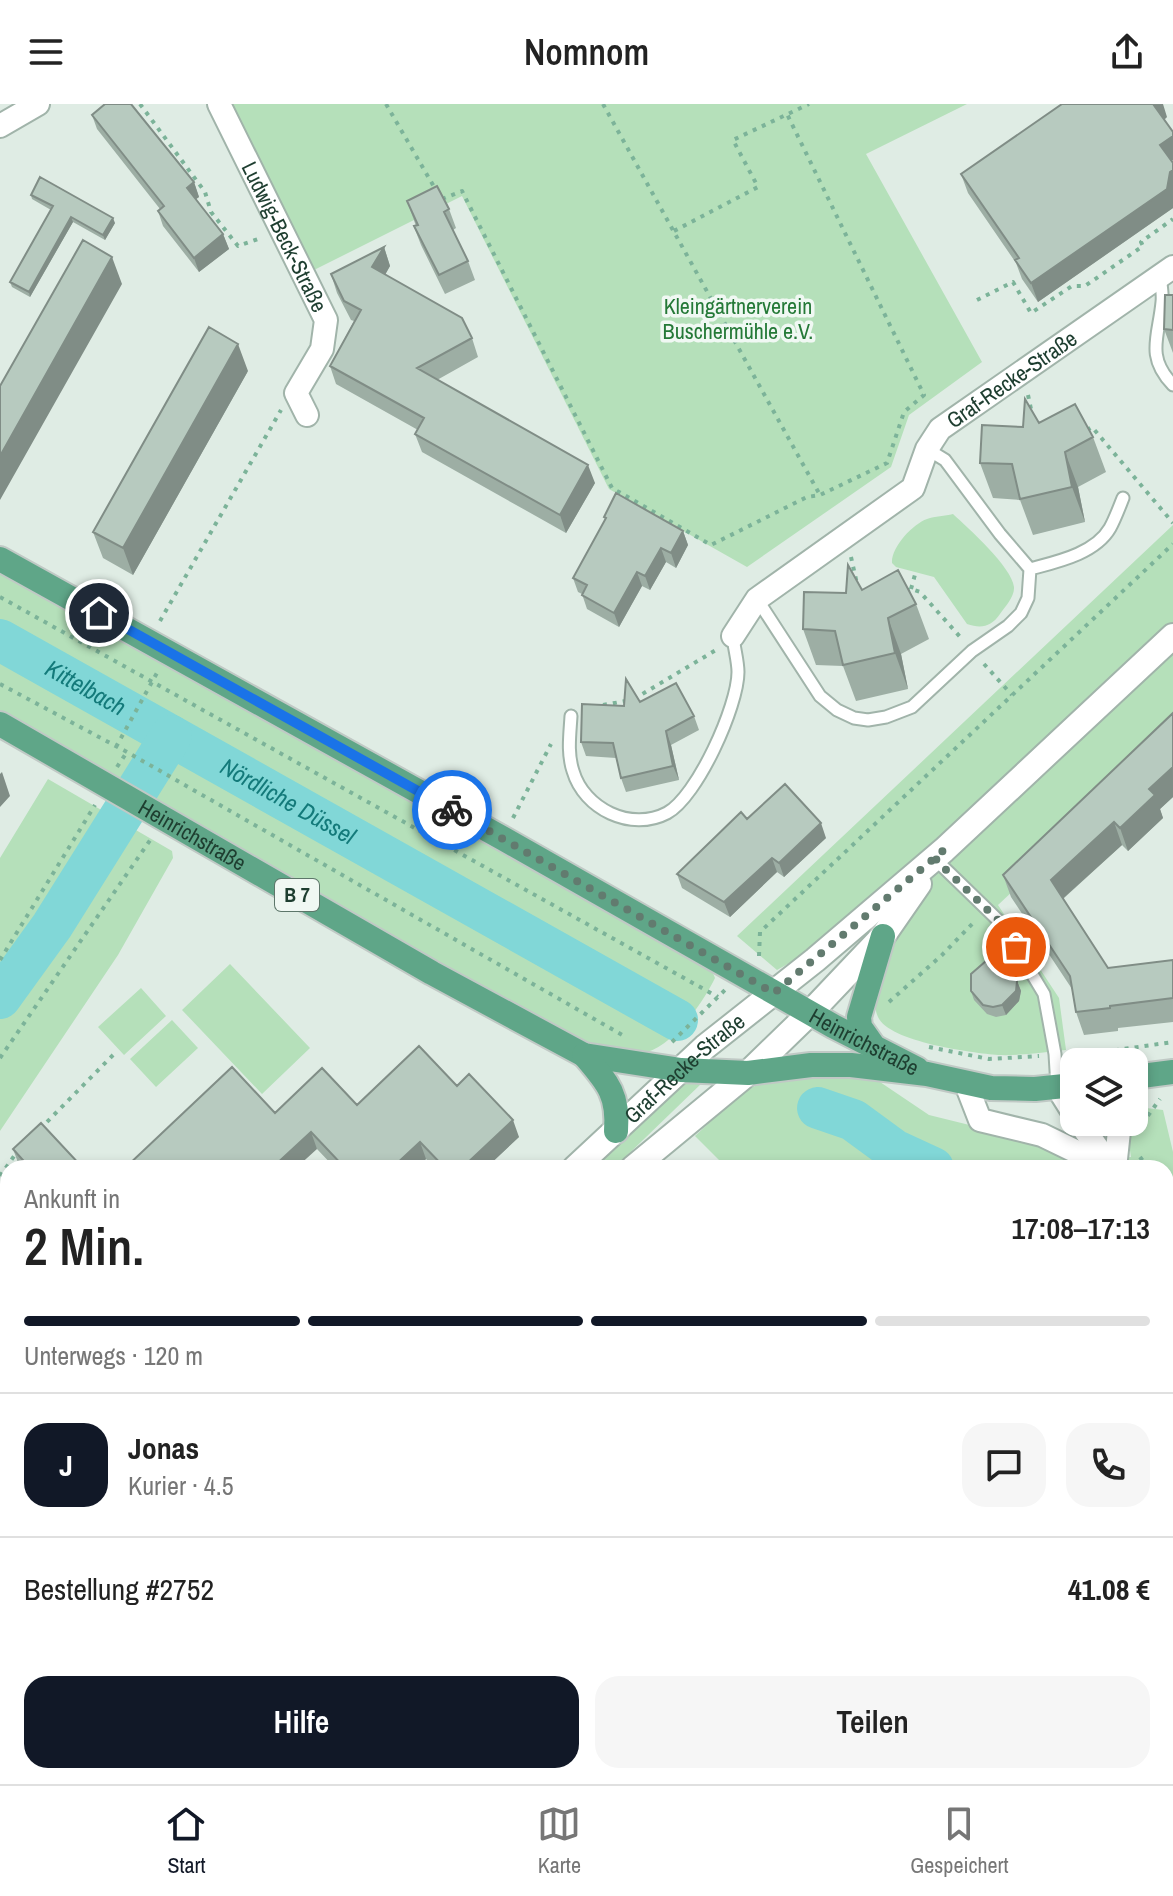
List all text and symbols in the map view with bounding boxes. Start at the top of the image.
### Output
text: Nomnom [524,28,649,76]
icon: menu [24,30,68,74]
icon: share [1105,30,1149,74]
street label: Ludwig-Beck-Straße [235,156,335,317]
park label: Kleingärtnerverein Buschermühle e.V. [663,291,813,346]
street label: Graf-Recke-Straße [940,323,1083,435]
pin [65,579,133,647]
icon: home [77,591,121,635]
water label: Kittelbach [40,652,132,722]
water label: Nördliche Düssel [215,750,362,852]
courier [412,770,492,850]
icon: bike [430,788,474,832]
street label: Heinrichstraße [133,792,252,878]
road number: B 7 [275,879,319,911]
pin [982,913,1050,981]
icon: bag [994,925,1038,969]
street label: Heinrichstraße [804,1001,924,1083]
street label: Graf-Recke-Straße [617,1006,751,1130]
map controls [1060,1048,1148,1136]
button: layers [1060,1048,1148,1136]
text: Ankunft in [24,1181,120,1216]
text: 17:08–17:13 [1011,1208,1150,1248]
text: 2 Min. [24,1211,144,1281]
text: Unterwegs · 120 m [24,1338,203,1373]
button: chat [962,1423,1046,1507]
button: phone [1066,1423,1150,1507]
text: Jonas [128,1428,199,1468]
text: J [59,1445,73,1485]
text: Kurier · 4.5 [128,1468,233,1503]
text: Bestellung #2752 [24,1569,214,1609]
text: 41.08 € [1068,1569,1150,1609]
button: Hilfe [24,1676,579,1768]
button: Teilen [595,1676,1150,1768]
tab: Start [164,1802,208,1880]
tab: Karte [537,1802,581,1880]
tab: Gespeichert [910,1802,1009,1880]

